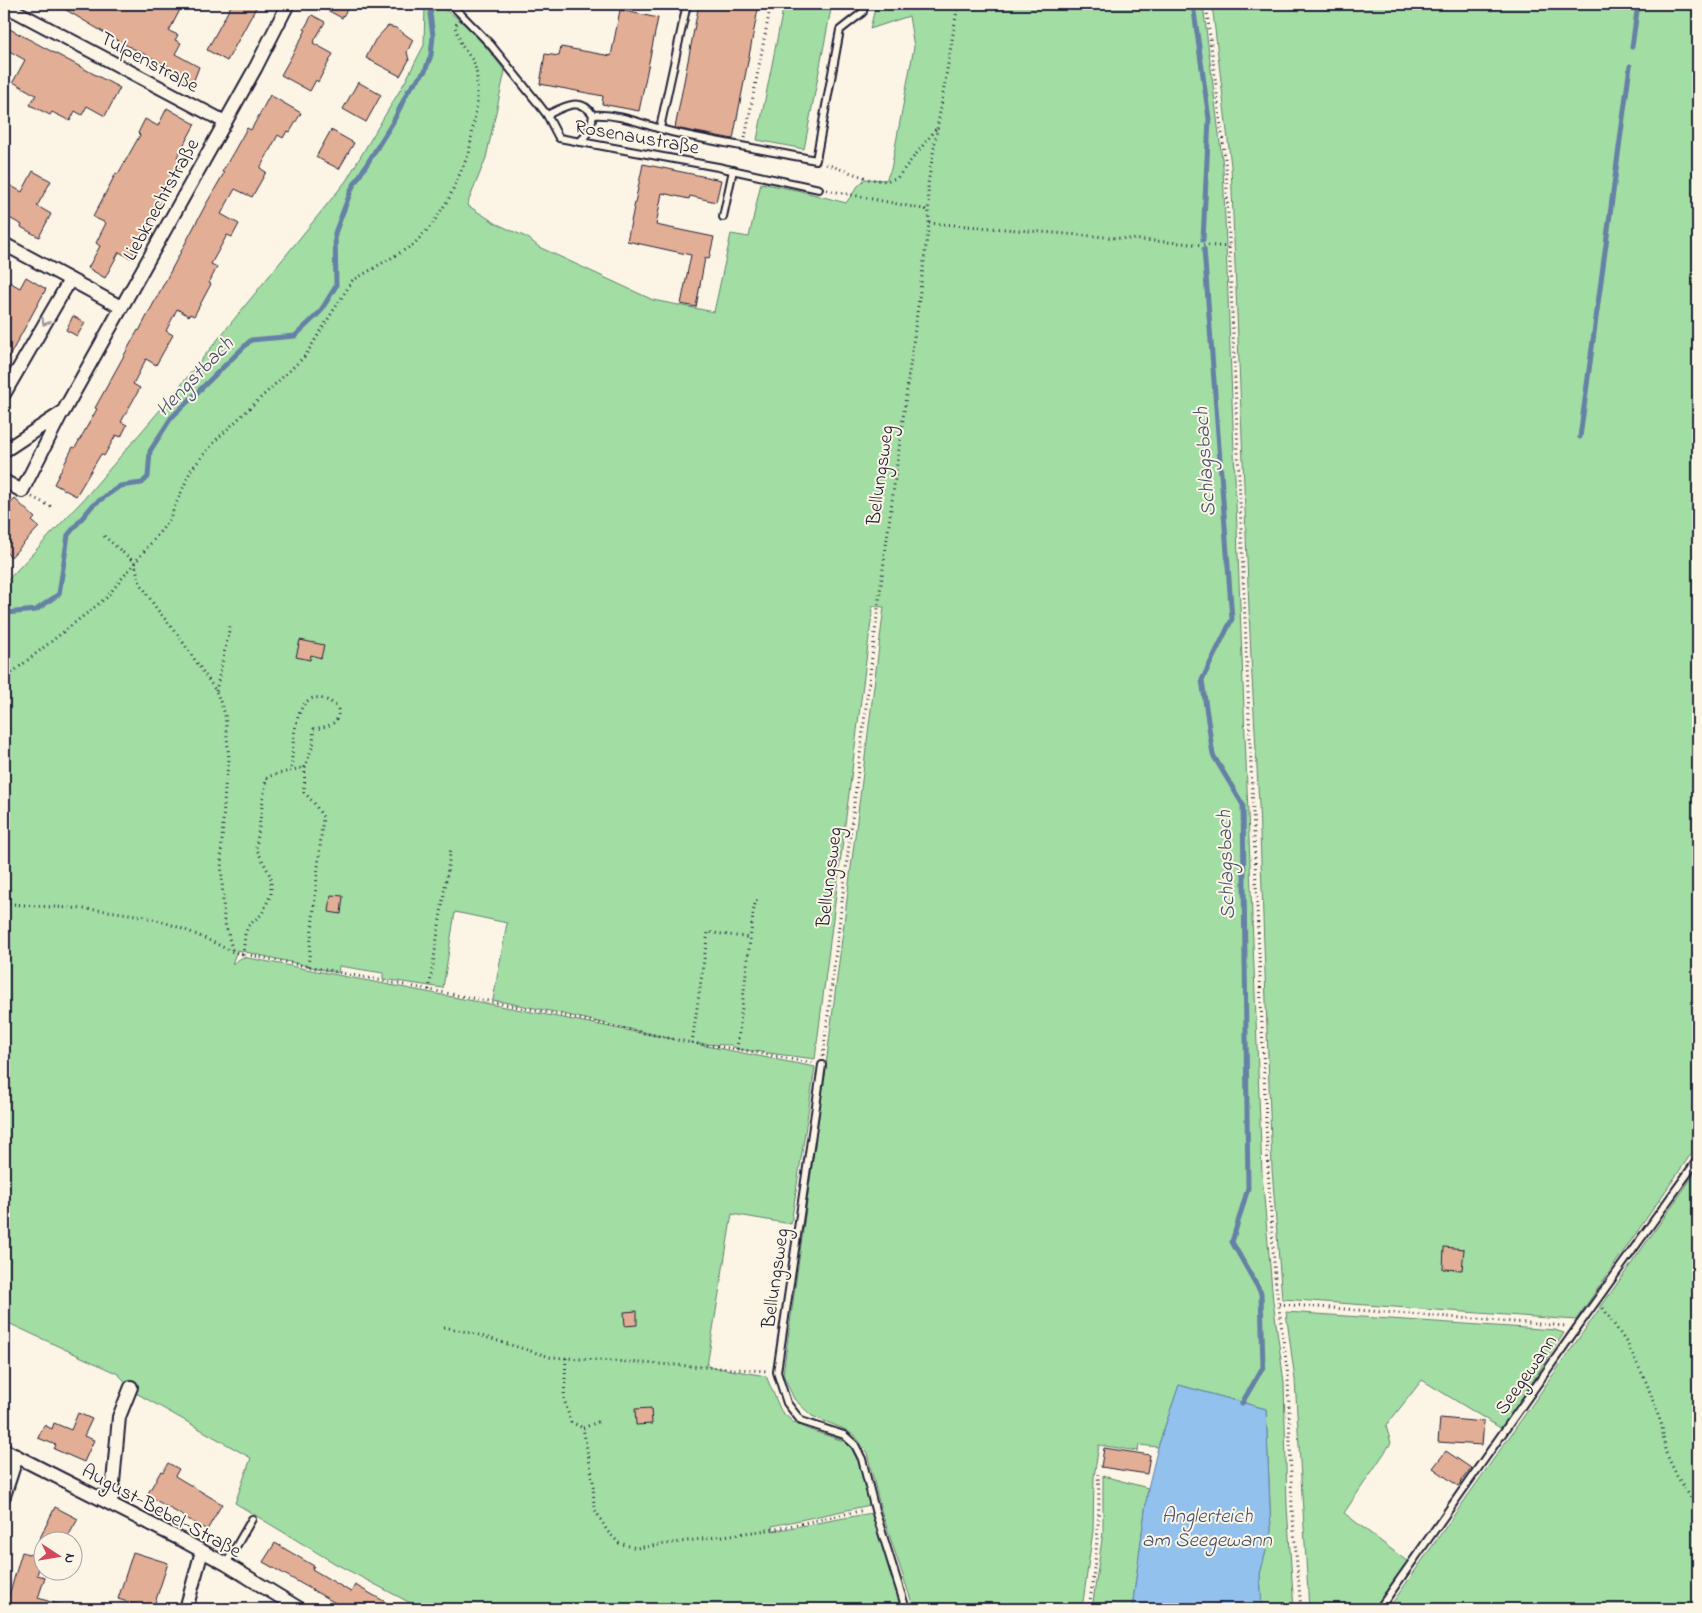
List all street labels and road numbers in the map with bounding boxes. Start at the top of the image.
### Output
street label: Tulpenstraße [94,25,203,101]
street label: Rosenaustraße [572,113,701,164]
street label: Liebknechtstraße [117,134,208,267]
street label: Bellungsweg [860,423,904,528]
street label: Bellungsweg [810,826,852,930]
street label: Bellungsweg [755,1226,799,1331]
street label: Seegewann [1489,1329,1566,1422]
street label: August-Bebel-Straße [75,1458,246,1568]

